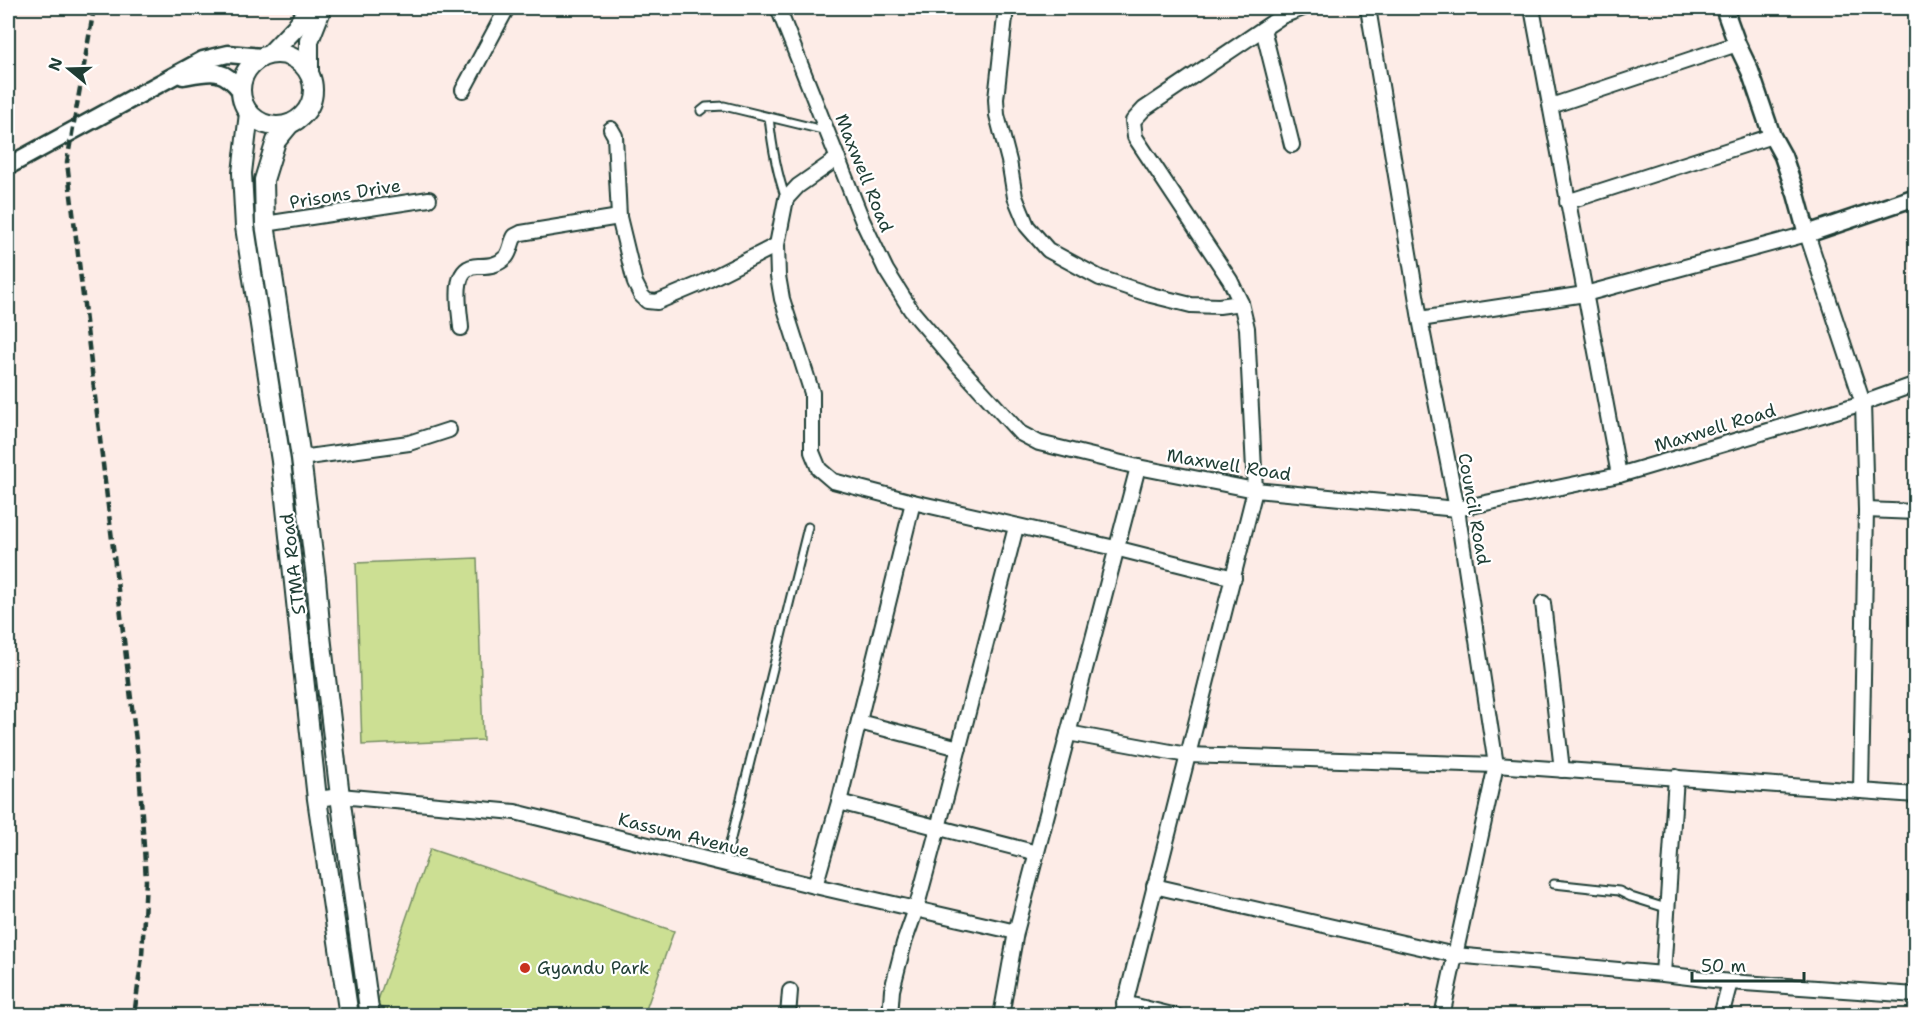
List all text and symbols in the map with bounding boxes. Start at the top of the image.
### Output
north arrow [39,39,99,99]
text: N [43,55,67,74]
street label: Maxwell Road [829,110,899,236]
street label: Prisons Drive [288,173,402,215]
street label: Maxwell Road [1651,398,1779,458]
street label: Maxwell Road [1165,443,1293,487]
street label: Council Road [1452,451,1496,567]
street label: STMA Road [275,512,311,616]
street label: Kassum Avenue [616,807,752,863]
scale bar [1692,945,1804,983]
text: 50 m [1701,954,1746,978]
place label: Gyandu Park [537,956,649,980]
marker: Gyandu Park [518,961,532,975]

